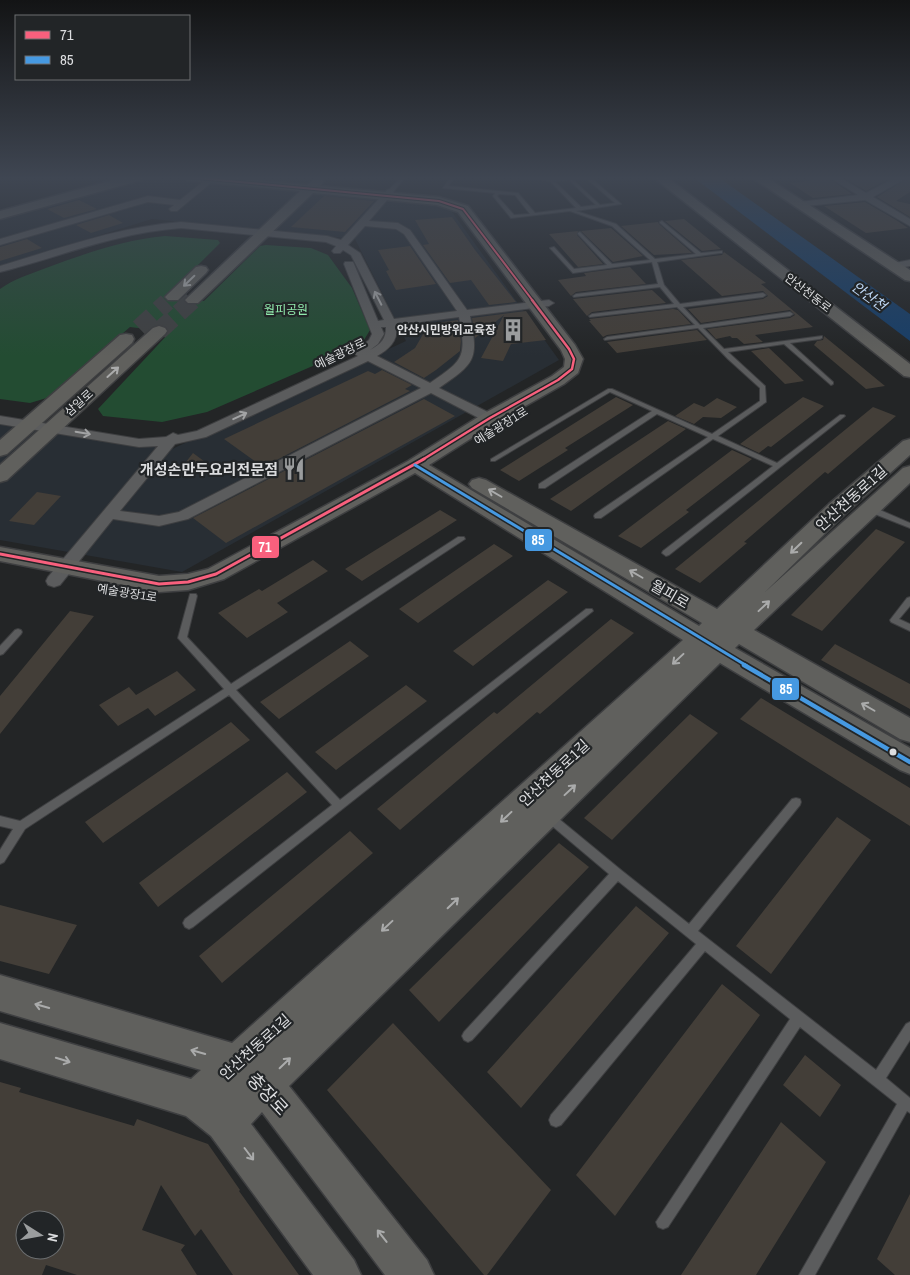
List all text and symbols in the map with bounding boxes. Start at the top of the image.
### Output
legend [15,15,190,80]
text: 71 [60,24,74,45]
text: 85 [60,49,74,70]
street label: 안산천동로 [781,270,835,316]
one-way arrow [183,275,196,287]
water label: 안산천 [848,277,891,315]
one-way arrow [373,291,382,306]
park label: 월피공원 [264,302,308,318]
building icon: 안산시민방위교육장 [500,317,526,343]
place label: 안산시민방위교육장 [397,322,496,338]
street label: 예술광장로 [312,335,368,373]
one-way arrow [107,366,120,378]
street label: 삼일로 [61,386,97,420]
street label: 예술광장1로 [471,403,531,449]
one-way arrow [232,410,247,420]
one-way arrow [74,429,90,439]
restaurant icon: 개성손만두요리전문점 [281,456,307,482]
place label: 개성손만두요리전문점 [140,459,278,480]
street label: 안산천동로1길 [811,460,891,536]
one-way arrow [487,488,502,498]
line badge: 85 [524,528,553,552]
text: 85 [532,531,545,549]
line badge: 71 [251,535,280,559]
text: 71 [259,538,272,556]
one-way arrow [790,542,802,554]
one-way arrow [628,569,643,579]
street label: 월피로 [647,575,693,613]
street label: 예술광장1로 [96,580,158,606]
one-way arrow [758,600,770,612]
one-way arrow [671,653,684,665]
line badge: 85 [771,677,800,701]
text: 85 [780,680,793,698]
one-way arrow [860,702,875,712]
street label: 안산천동로1길 [514,735,594,811]
unlabelled marker [888,747,898,757]
one-way arrow [564,784,576,796]
one-way arrow [500,811,513,822]
one-way arrow [446,897,458,909]
one-way arrow [380,920,393,932]
one-way arrow [35,1000,51,1010]
street label: 안산천동로1길 [215,1009,295,1085]
one-way arrow [191,1046,207,1056]
one-way arrow [55,1056,71,1065]
one-way arrow [278,1057,291,1069]
street label: 충장로 [242,1067,294,1121]
one-way arrow [244,1147,254,1161]
north arrow [15,1210,65,1260]
one-way arrow [377,1230,388,1243]
text: N [43,1232,62,1243]

